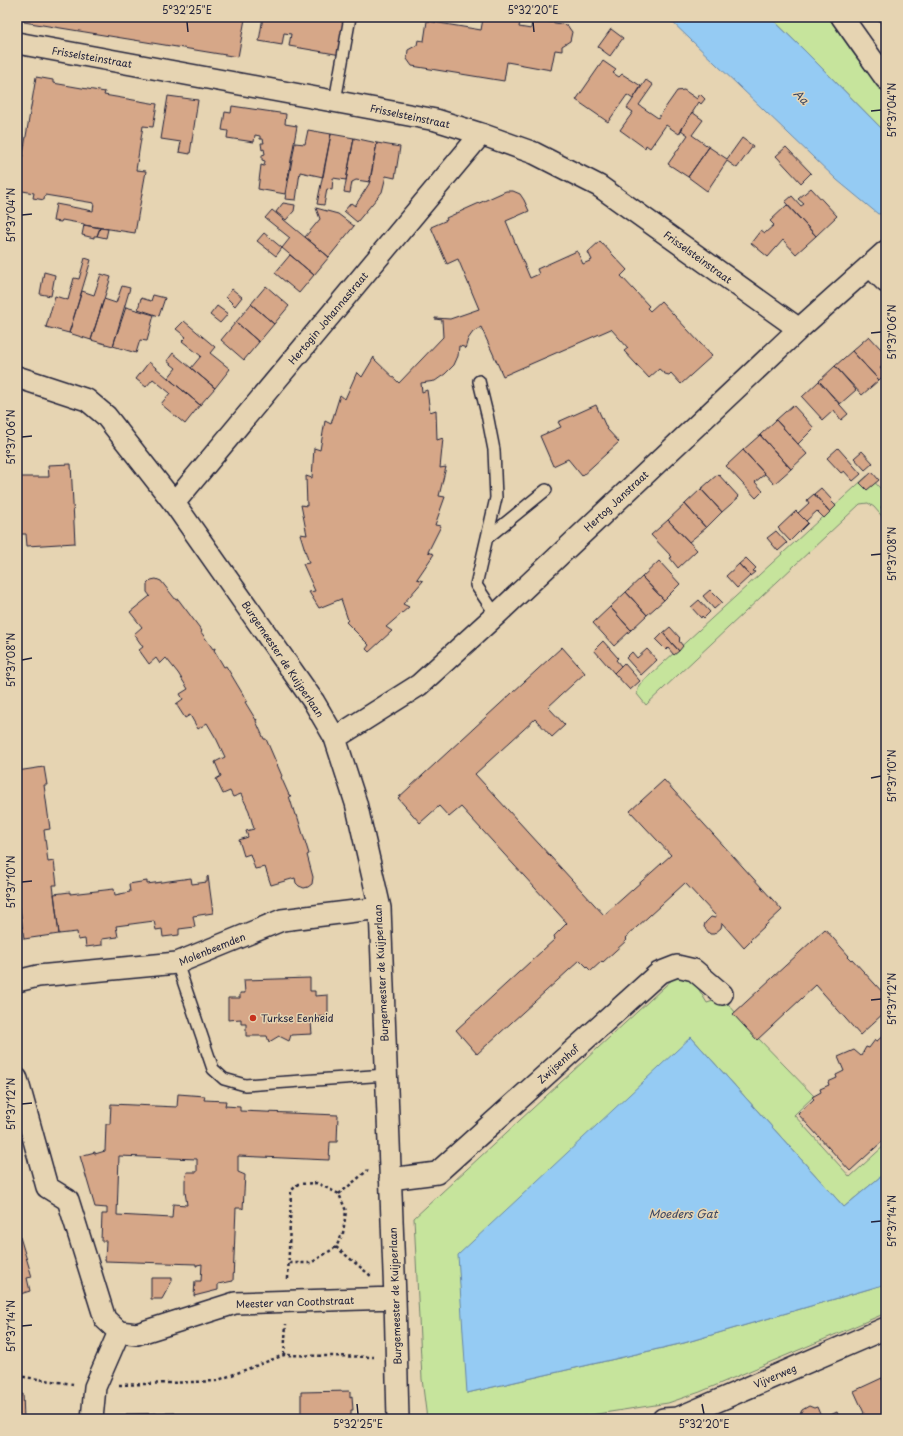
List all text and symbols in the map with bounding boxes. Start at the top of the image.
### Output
text: 5°32'25"E [162,2,212,17]
text: 5°32'20"E [508,2,558,17]
street label: Frisselsteinstraat [51,42,133,71]
text: 51°37'04"N [884,82,899,137]
water label: Aa [790,85,814,109]
street label: Frisselsteinstraat [369,100,451,131]
text: 51°37'04"N [3,187,18,242]
street label: Frisselsteinstraat [661,227,736,287]
street label: Hertogin Johannastraat [284,268,371,367]
text: 51°37'06"N [884,304,899,360]
text: 51°37'06"N [3,409,18,465]
street label: Hertog Janstraat [580,467,651,535]
text: 51°37'08"N [884,526,899,581]
street label: Burgemeester de Kuijperlaan [239,598,328,720]
text: 51°37'08"N [3,632,18,687]
text: 51°37'10"N [884,749,899,802]
text: 51°37'10"N [3,855,18,908]
street label: Burgemeester de Kuijperlaan [369,904,392,1042]
street label: Molenbeemden [176,928,247,969]
text: 51°37'12"N [884,972,899,1025]
place label: Turkse Eenheid [261,1010,334,1025]
marker: Turkse Eenheid [248,1013,258,1023]
street label: Zwijsenhof [533,1040,583,1087]
text: 51°37'12"N [3,1077,18,1130]
text: 51°37'14"N [884,1195,899,1247]
water label: Moeders Gat [649,1205,719,1222]
street label: Burgemeester de Kuijperlaan [385,1227,404,1365]
street label: Meester van Coothstraat [235,1292,354,1311]
text: 51°37'14"N [3,1300,18,1352]
street label: Vijverweg [751,1360,799,1391]
text: 5°32'25"E [333,1416,383,1431]
text: 5°32'20"E [679,1416,729,1431]

